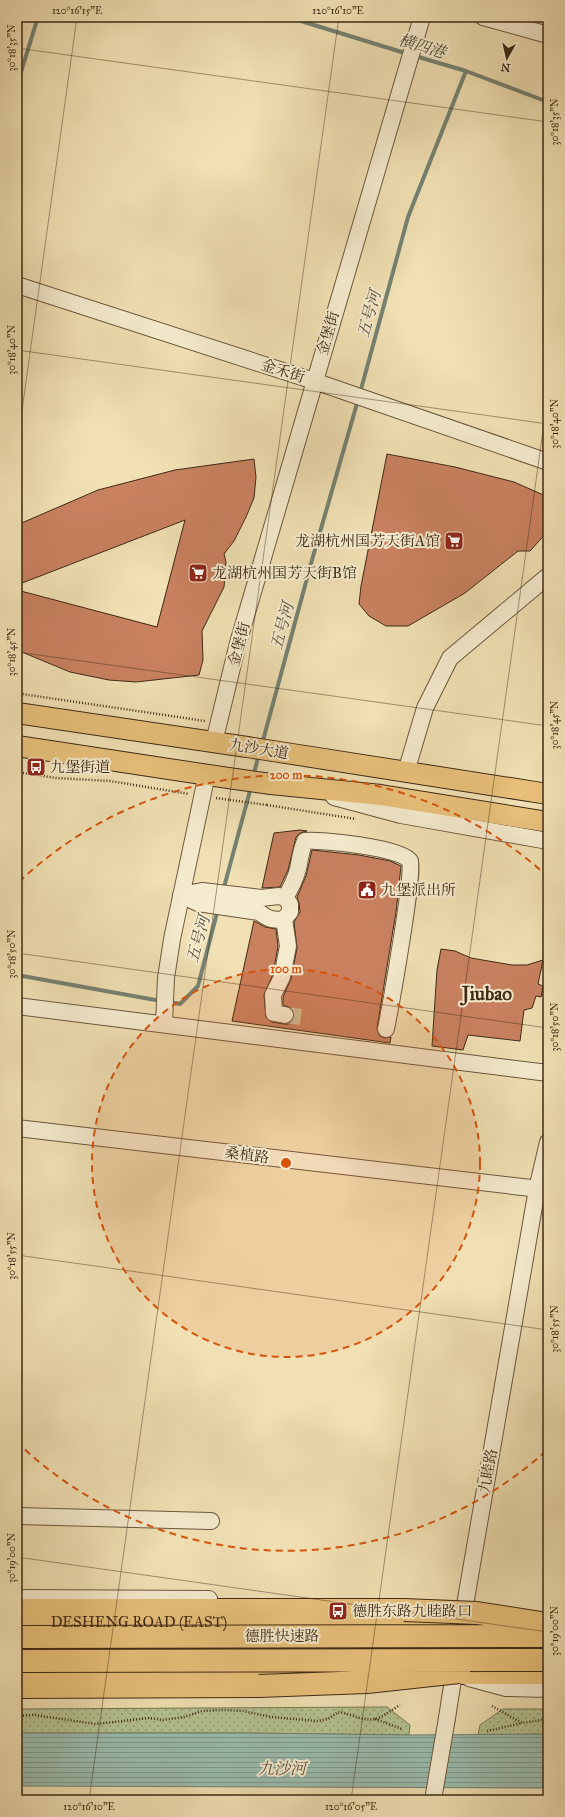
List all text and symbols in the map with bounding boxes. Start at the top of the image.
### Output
text: 120°16'15"E [52,5,102,17]
text: 120°16'10"E [312,5,364,17]
text: 30°18'35"N [6,24,18,71]
water label: 横四港 [396,30,450,63]
north arrow [487,38,527,78]
text: N [499,60,511,74]
text: 30°18'35"N [549,98,561,145]
water label: 五号河 [353,285,386,340]
street label: 金堡街 [313,309,343,357]
text: 30°18'40"N [6,325,18,375]
street label: 金禾街 [259,355,307,387]
text: 30°18'40"N [549,399,561,449]
supermarket icon: 龙湖杭州国芳天街A馆 [443,530,465,552]
place label: 龙湖杭州国芳天街A馆 [295,532,440,550]
supermarket icon: 龙湖杭州国芳天街B馆 [187,562,209,584]
place label: 龙湖杭州国芳天街B馆 [212,564,357,582]
water label: 五号河 [267,597,298,652]
street label: 金堡街 [224,620,254,668]
text: 30°18'45"N [6,627,18,676]
text: 30°18'45"N [549,700,561,749]
street label: 九沙大道 [228,735,290,763]
bus stop icon: 九堡街道 [25,756,47,778]
place label: 九堡街道 [50,758,110,776]
text: 200 m [270,768,303,782]
public building icon: 九堡派出所 [356,879,378,901]
place label: 九堡派出所 [381,881,456,899]
water label: 五号河 [183,910,214,965]
text: 30°18'50"N [6,929,18,978]
text: 100 m [270,962,303,976]
district label: Jiubao [459,982,512,1006]
text: 30°18'50"N [549,1002,561,1051]
street label: 桑植路 [224,1143,270,1167]
centre of rings [279,1156,293,1170]
text: 30°18'55"N [6,1232,18,1280]
text: 30°18'55"N [549,1305,561,1353]
street label: 九睦路 [475,1447,501,1495]
text: 30°19'00"N [6,1533,18,1583]
bus stop icon: 德胜东路九睦路口 [327,1600,349,1622]
place label: 德胜东路九睦路口 [352,1602,472,1620]
text: 30°19'00"N [549,1606,561,1656]
street label: DESHENG ROAD (EAST) [51,1613,227,1632]
street label: 德胜快速路 [244,1627,320,1645]
water label: 九沙河 [258,1759,309,1778]
text: 120°16'10"E [63,1801,115,1813]
text: 120°16'05"E [325,1801,377,1813]

